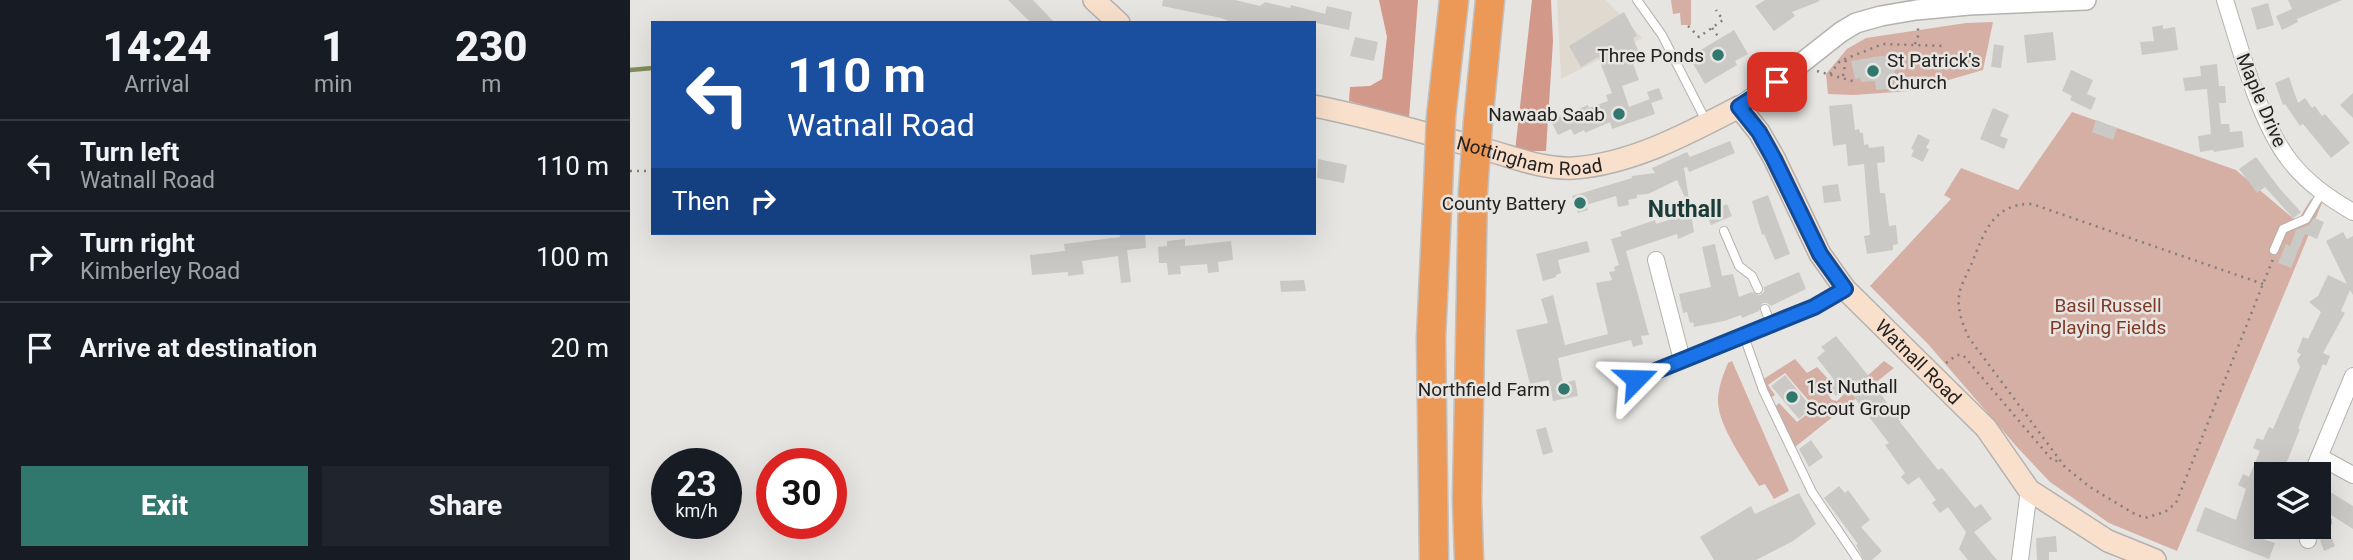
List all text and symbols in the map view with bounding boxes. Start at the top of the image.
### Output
text: 14:24 [102,22,212,71]
text: 1 [321,22,345,71]
text: 230 [455,22,528,71]
place label: Three Ponds [1597,44,1704,67]
text: 110 m [787,47,926,104]
marker: Three Ponds [1710,47,1726,63]
icon: left [672,49,763,140]
place label: St Patrick's Church [1887,49,1981,94]
street label: Maple Drive [2231,50,2292,151]
pin [1747,52,1807,112]
icon: arrive [1758,63,1796,101]
marker: St Patrick's Church [1865,63,1881,79]
text: Arrival [124,71,190,98]
text: min [314,71,352,98]
text: m [481,71,501,98]
place label: Nawaab Saab [1488,103,1605,126]
text: Watnall Road [787,106,975,144]
marker: Nawaab Saab [1611,106,1627,122]
street label: Nottingham Road [1454,131,1604,180]
text: Turn left [80,137,179,167]
icon: left [21,147,59,185]
text: 110 m [536,151,609,181]
text: Watnall Road [80,167,215,194]
icon: right [744,182,782,220]
text: Then [672,186,730,216]
place label: County Battery [1442,192,1566,215]
marker: County Battery [1572,195,1588,211]
district label: Nuthall [1648,196,1722,223]
text: Turn right [80,228,195,258]
icon: right [21,238,59,276]
text: 100 m [536,242,609,272]
text: Kimberley Road [80,258,240,285]
park label: Basil Russell Playing Fields [2050,294,2166,339]
street label: Watnall Road [1871,315,1966,409]
icon: arrive [21,329,59,367]
text: Arrive at destination [80,333,317,363]
text: 20 m [551,333,609,363]
position arrow [1599,342,1673,416]
place label: 1st Nuthall Scout Group [1806,375,1911,420]
place label: Northfield Farm [1418,378,1550,401]
marker: Northfield Farm [1556,381,1572,397]
marker: 1st Nuthall Scout Group [1784,389,1800,405]
speed limit sign: 30 [756,448,847,539]
map controls [2254,462,2331,539]
button: layers [2254,462,2331,539]
text: 23 [676,464,717,505]
button: Exit [21,466,308,546]
button: Share [322,466,609,546]
text: km/h [675,500,718,521]

